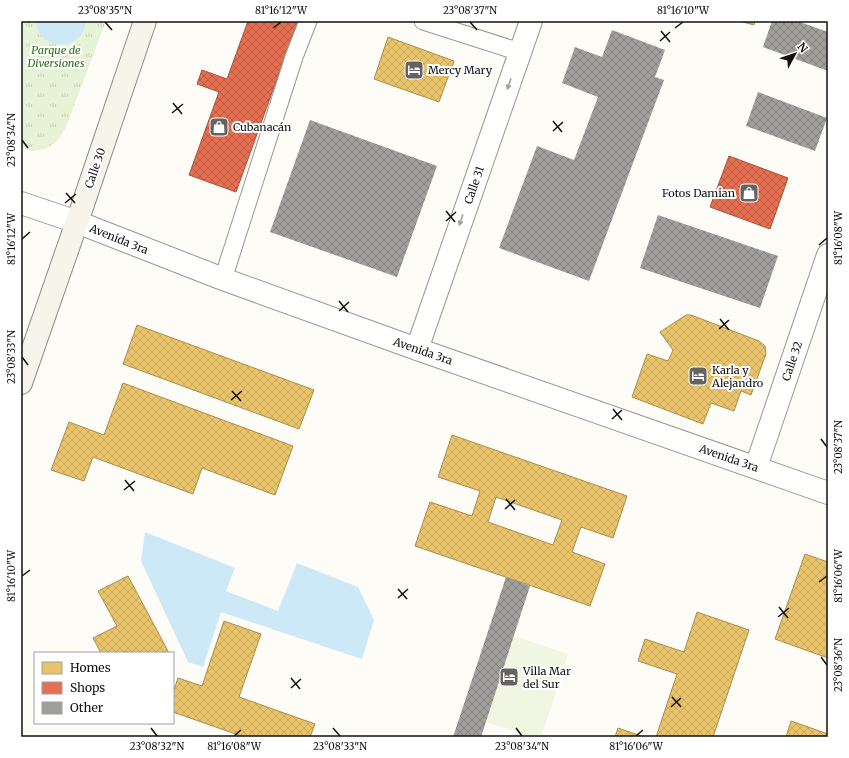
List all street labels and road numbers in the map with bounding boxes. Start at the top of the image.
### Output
street label: Calle 30 [82,146,108,190]
street label: Calle 31 [461,164,487,206]
street label: Avenida 3ra [87,221,150,257]
street label: Avenida 3ra [391,334,455,368]
street label: Calle 32 [779,339,805,383]
street label: Avenida 3ra [697,441,761,475]

